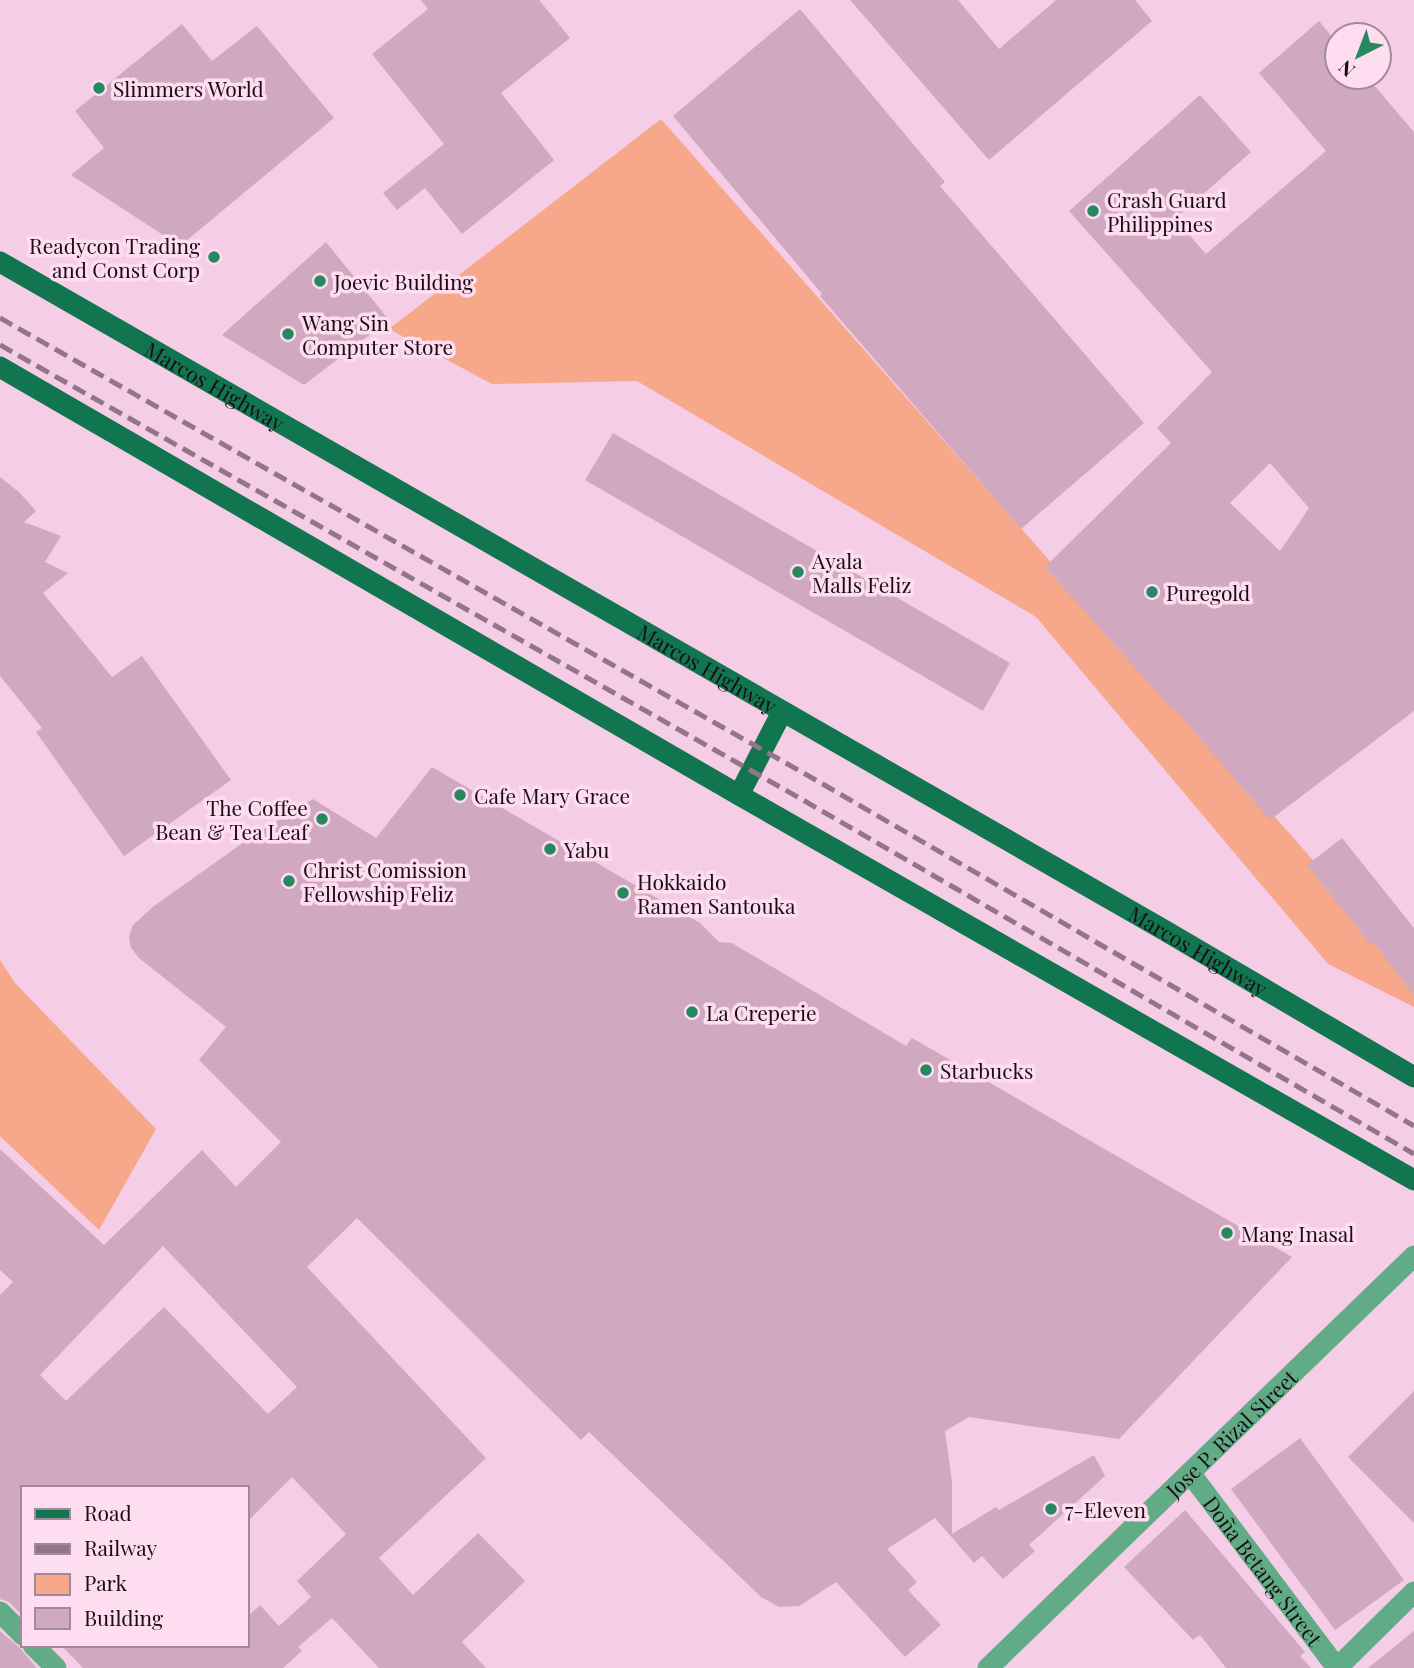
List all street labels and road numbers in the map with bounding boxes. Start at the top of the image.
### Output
street label: Marcos Highway [140,334,290,437]
street label: Marcos Highway [633,617,783,719]
street label: Marcos Highway [1124,899,1273,1002]
street label: Jose P. Rizal Street [1159,1363,1303,1504]
street label: Doña Betang Street [1198,1490,1330,1652]

